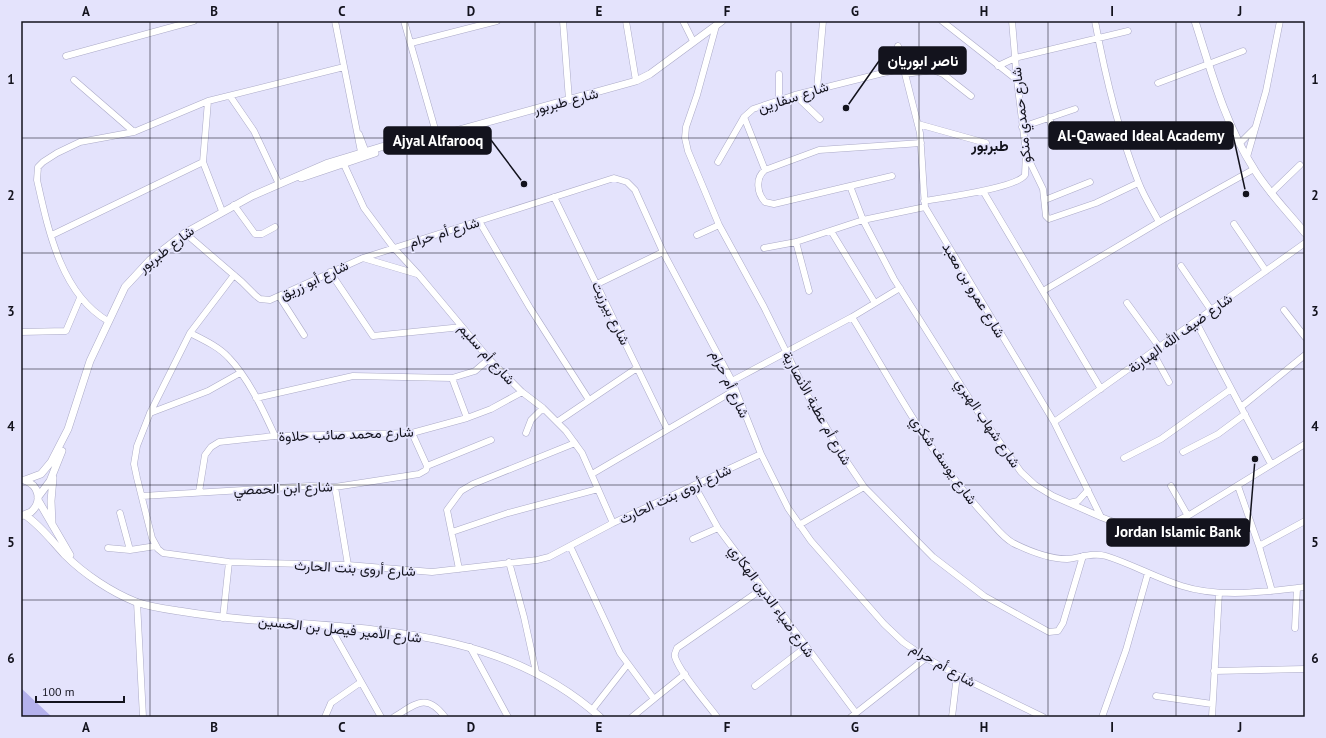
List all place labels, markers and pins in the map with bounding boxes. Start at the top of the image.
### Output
callout: ناصر ابوريان [879,47,966,74]
callout: Al-Qawaed Ideal Academy [1049,122,1233,149]
callout: Ajyal Alfarooq [384,127,491,154]
callout: Jordan Islamic Bank [1107,519,1249,546]

